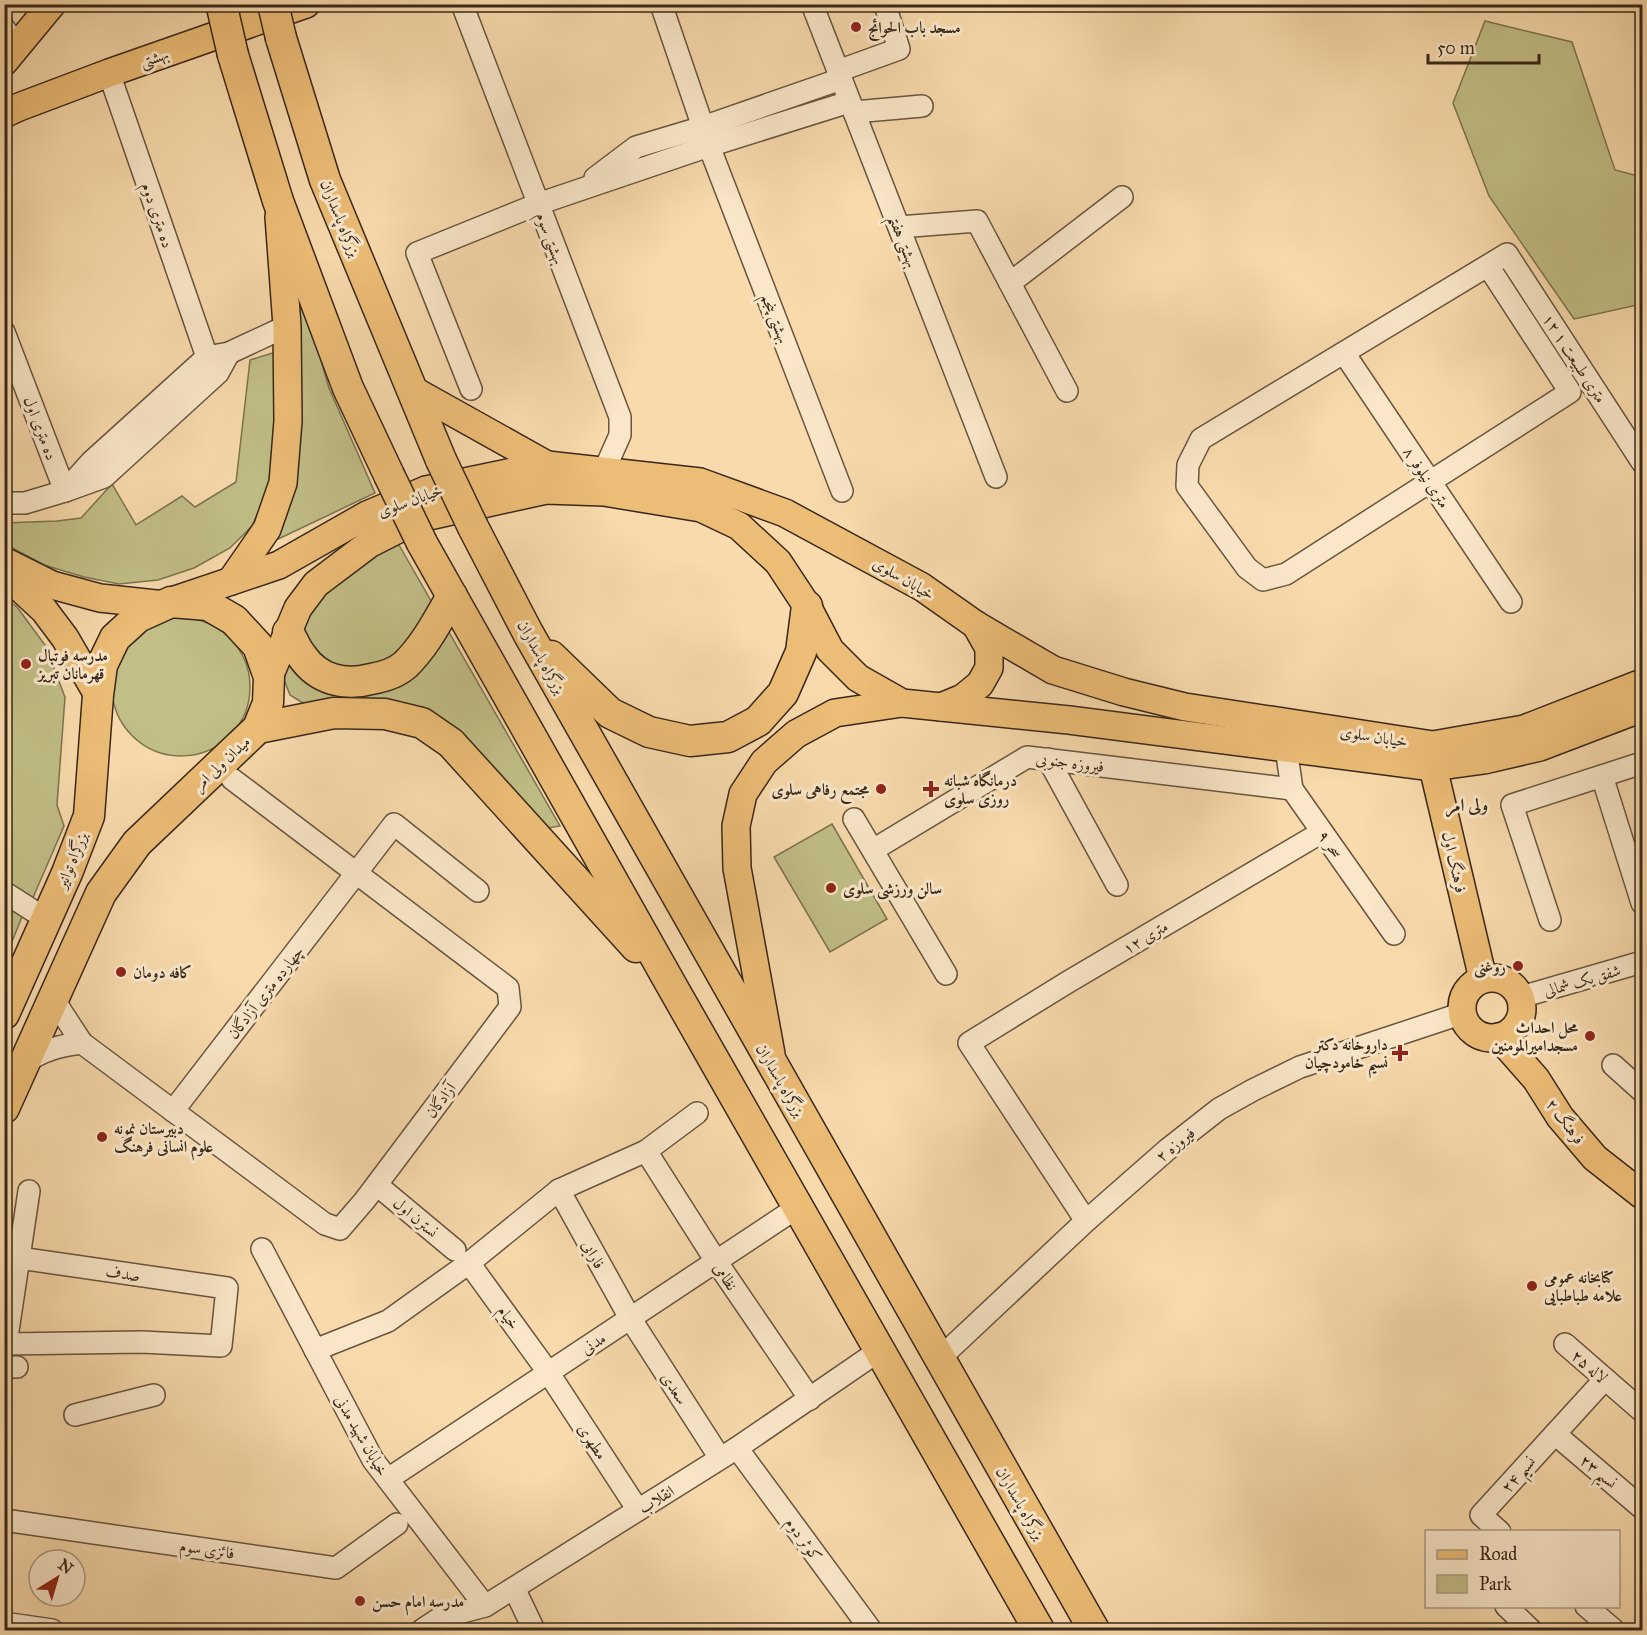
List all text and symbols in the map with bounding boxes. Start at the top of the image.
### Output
place label: مسجد باب الحوائج [868,18,961,41]
marker: مسجد باب الحوائج [849,20,863,34]
scale bar [1428,27,1539,65]
text: 50 m [1437,37,1475,59]
street label: بهشتی [137,44,172,73]
street label: بزرگراه پاسداران [315,177,366,260]
street label: ده متری دوم [133,180,178,252]
street label: بهشتی سوم [527,209,569,269]
street label: بهشتی هفتم [878,212,922,273]
street label: بهشتی پنجم [752,291,794,348]
street label: ۱۲ متری طبیعت ۱ [1539,310,1610,406]
street label: ده متری اول [20,394,61,463]
street label: ۸ متری نیلوفر [1398,443,1454,512]
street label: خیابان سلوی [375,480,445,521]
street label: خیابان سلوی [870,553,938,604]
street label: بزرگراه پاسداران [512,617,571,699]
place label: مدرسه فوتبال قهرمانان تبریز [36,646,108,684]
marker: مدرسه فوتبال قهرمانان تبریز [19,657,33,671]
street label: خیابان سلوی [1339,722,1409,751]
street label: میدان ولى امر [189,732,255,796]
street label: فیروزه جنوبی [1034,749,1105,778]
place label: درمانگاه شبانه روزی سلوی [944,770,1017,809]
place label: مجتمع رفاهی سلوی [772,780,869,805]
marker: درمانگاه شبانه روزی سلوی [922,780,940,798]
marker: مجتمع رفاهی سلوی [874,782,888,796]
district label: ولی امر [1446,794,1488,818]
street label: سحر ۹ [1314,827,1347,862]
street label: بزرگراه توانیر [50,829,92,894]
street label: فرهنگ اول [1437,829,1472,895]
place label: سالن ورزشی سلوی [843,879,942,900]
marker: سالن ورزشی سلوی [824,881,838,895]
street label: ۱۲ متری [1119,917,1171,958]
street label: چهارده متری آزادگان [223,942,308,1043]
place label: روغنی [1474,957,1507,979]
marker: روغنی [1511,959,1525,973]
street label: شفق یک شمالی [1541,960,1623,1001]
place label: کافه دومان [133,963,192,982]
marker: کافه دومان [114,965,128,979]
place label: محل احداث مسجدامیرالمومنین [1491,1018,1578,1056]
marker: محل احداث مسجدامیرالمومنین [1583,1029,1597,1043]
place label: داروخانه دکتر نسیم خامودچیان [1305,1035,1388,1079]
street label: بزرگراه پاسداران [750,1040,810,1121]
marker: داروخانه دکتر نسیم خامودچیان [1393,1046,1407,1060]
street label: آزادگان [421,1078,461,1122]
street label: فرهنگ ۲ [1541,1094,1590,1148]
place label: دبیرستان نمونه علوم انسانی فرهنگ [114,1119,213,1161]
street label: فیروزه ٢ [1152,1123,1199,1166]
marker: دبیرستان نمونه علوم انسانی فرهنگ [95,1130,109,1144]
street label: نسترن اول [390,1193,442,1241]
street label: فارابی [576,1237,609,1273]
street label: نظامی [710,1259,742,1294]
street label: صدف [105,1262,141,1285]
place label: کتابخانه عمومی علامه طباطبایی [1543,1268,1622,1306]
marker: کتابخانه عمومی علامه طباطبایی [1525,1279,1539,1293]
street label: خیام [489,1301,524,1336]
street label: مدنی [577,1329,609,1358]
street label: لاله ۲۵ [1568,1346,1612,1387]
street label: سعدی [657,1369,692,1408]
street label: خیابان شهید مدنی [330,1391,392,1480]
street label: مطهری [573,1420,611,1463]
street label: نسیم ۲۳ [1572,1450,1621,1498]
street label: نسیم ۲۴ [1497,1452,1545,1501]
street label: بزرگراه پاسداران [990,1463,1050,1544]
street label: انقلاب [635,1481,678,1519]
street label: کوثر دوم [777,1513,826,1568]
legend [1425,1530,1620,1608]
street label: فائزی سوم [178,1536,236,1568]
text: Road [1479,1543,1517,1565]
north arrow [27,1548,87,1608]
text: N [55,1555,77,1578]
text: Park [1479,1573,1512,1595]
place label: مدرسه امام حسن [372,1592,464,1616]
marker: مدرسه امام حسن [353,1594,367,1608]

